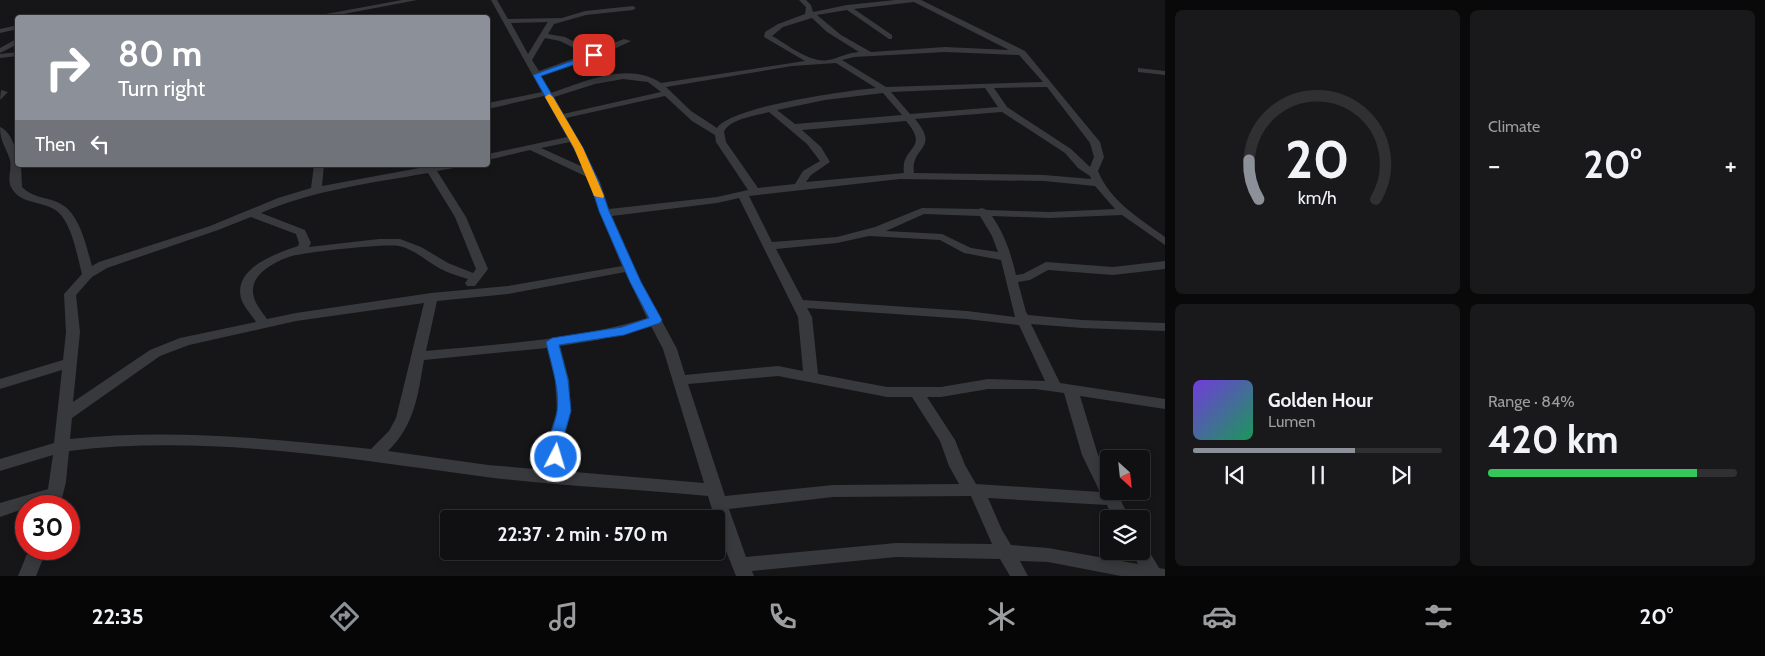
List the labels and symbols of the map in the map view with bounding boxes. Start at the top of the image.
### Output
pin [573,34,615,76]
position arrow [529,430,581,482]
north arrow [1100,450,1150,500]
speed limit sign: 30 [15,495,80,560]

